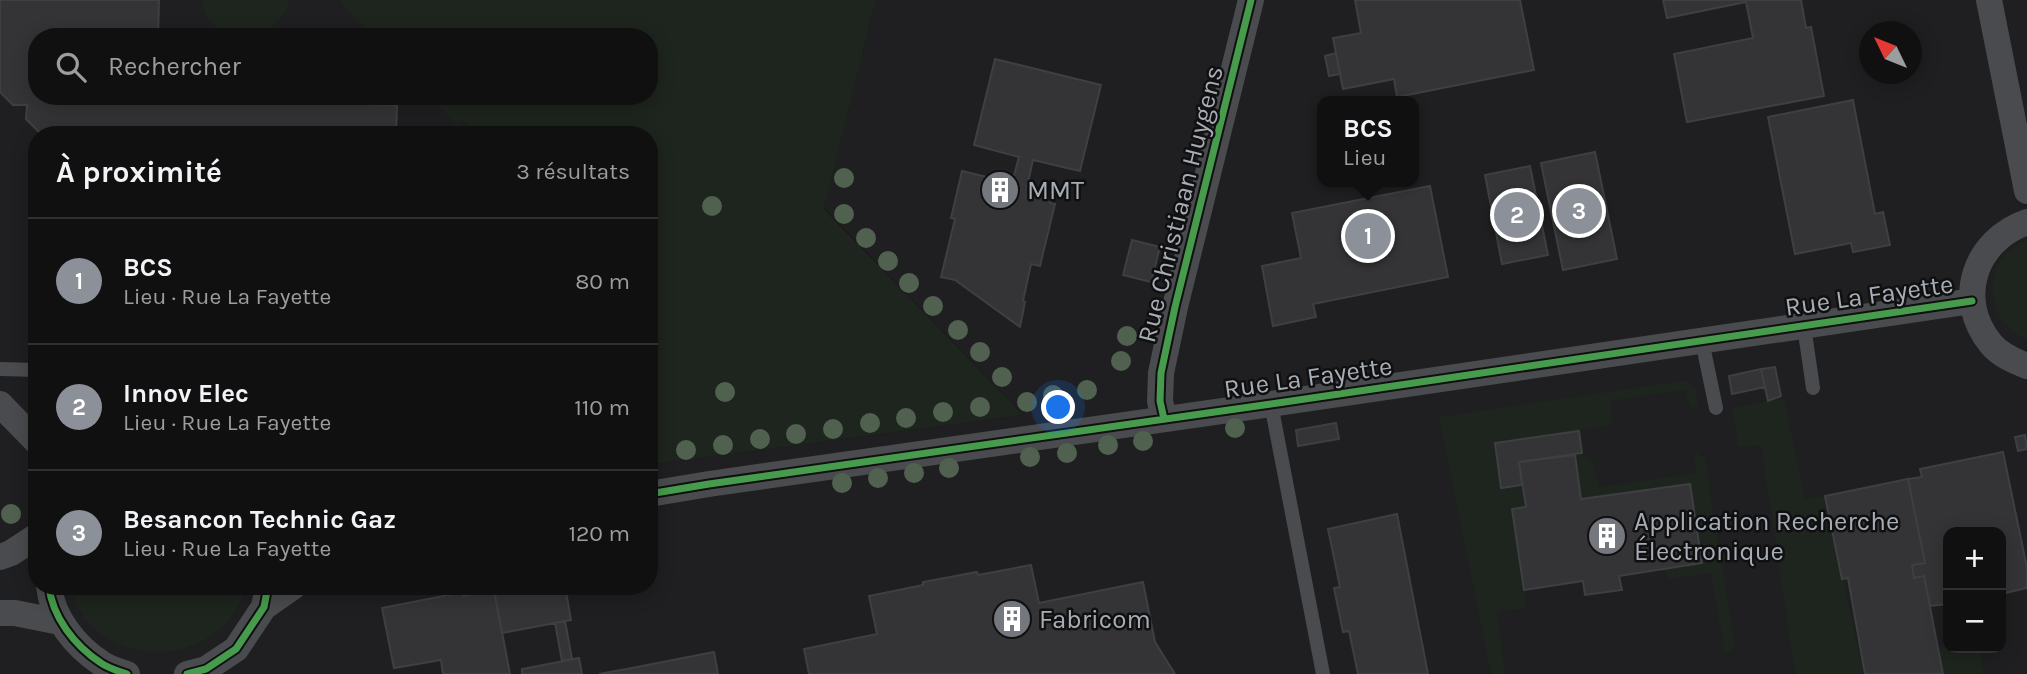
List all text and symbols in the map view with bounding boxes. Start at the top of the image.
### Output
north arrow [1859,21,1922,84]
search box [28,28,658,105]
icon: search [52,48,90,86]
text: Rechercher [108,51,241,82]
street label: Rue Christiaan Huygens [1131,63,1230,346]
popup [1317,96,1419,187]
text: BCS [1343,113,1393,144]
text: Lieu [1343,144,1386,171]
text: À proximité [56,154,222,190]
text: 3 résultats [516,158,630,185]
building icon: MMT [979,169,1021,211]
place label: MMT [1027,175,1084,206]
pin: 3 [1556,185,1602,237]
pin: 2 [1494,189,1540,241]
pin: 1 [1345,210,1391,262]
text: BCS [123,252,173,283]
text: 1 [75,268,83,295]
text: 80 m [575,268,630,295]
street label: Rue La Fayette [1783,268,1955,323]
text: Lieu · Rue La Fayette [123,283,331,310]
street label: Rue La Fayette [1222,350,1394,405]
text: Innov Elec [123,378,249,409]
your location [1041,390,1075,424]
text: 2 [72,394,86,421]
text: 110 m [574,394,630,421]
text: Lieu · Rue La Fayette [123,409,331,436]
text: Besancon Technic Gaz [123,504,396,535]
place label: Application Recherche Électronique [1634,506,1899,567]
building icon: Application Recherche Électronique [1586,515,1628,557]
text: 3 [72,520,86,547]
text: 120 m [568,520,630,547]
map controls [1943,527,2006,653]
button: + [1943,527,2006,590]
text: Lieu · Rue La Fayette [123,535,331,562]
button: − [1943,590,2006,653]
building icon: Fabricom [991,598,1033,640]
place label: Fabricom [1039,604,1151,635]

